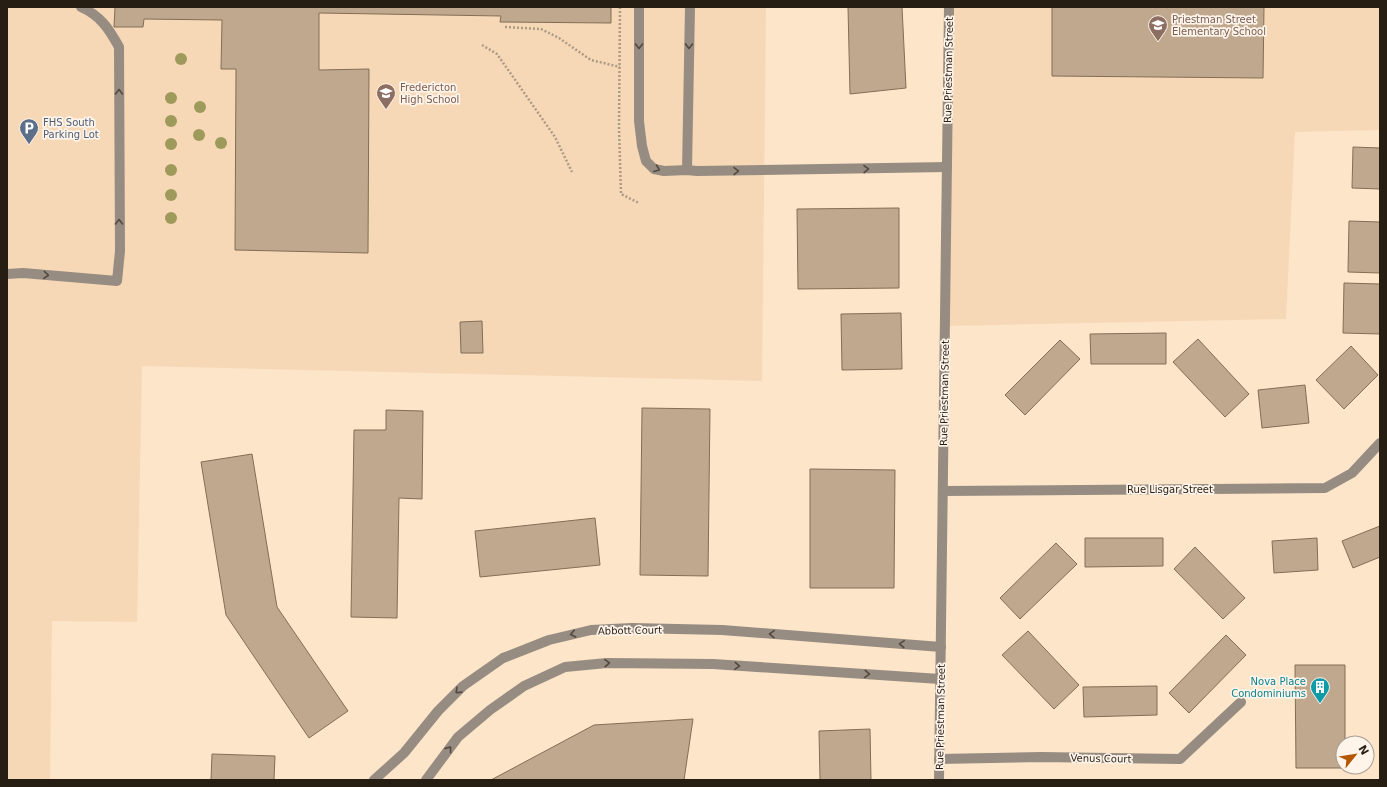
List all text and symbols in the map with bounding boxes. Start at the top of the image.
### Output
school or university icon: Priestman Street Elementary School [1147,14,1169,42]
place label: Priestman Street Elementary School [1172,14,1266,37]
street label: Rue Priestman Street [942,17,955,123]
one-way arrow [635,43,643,49]
one-way arrow [685,43,693,49]
school or university icon: Fredericton High School [375,82,397,110]
place label: Fredericton High School [400,82,459,105]
one-way arrow [115,89,123,95]
parking icon: FHS South Parking Lot [18,117,40,145]
place label: FHS South Parking Lot [43,117,99,140]
one-way arrow [654,164,661,172]
one-way arrow [863,164,869,173]
one-way arrow [733,167,739,175]
one-way arrow [115,219,123,225]
one-way arrow [43,270,49,279]
street label: Rue Priestman Street [938,340,951,446]
street label: Rue Lisgar Street [1127,484,1213,495]
street label: Abbott Court [598,624,662,637]
one-way arrow [570,630,576,638]
one-way arrow [769,630,775,639]
one-way arrow [899,639,905,648]
one-way arrow [604,659,610,668]
one-way arrow [734,661,740,670]
street label: Rue Priestman Street [934,664,947,770]
one-way arrow [864,670,870,679]
place label: Nova Place Condominiums [1231,676,1306,699]
building icon: Nova Place Condominiums [1309,676,1331,704]
one-way arrow [455,686,463,694]
north arrow [1335,735,1375,775]
text: N [1355,743,1371,757]
one-way arrow [444,746,451,753]
street label: Venus Court [1071,752,1132,765]

